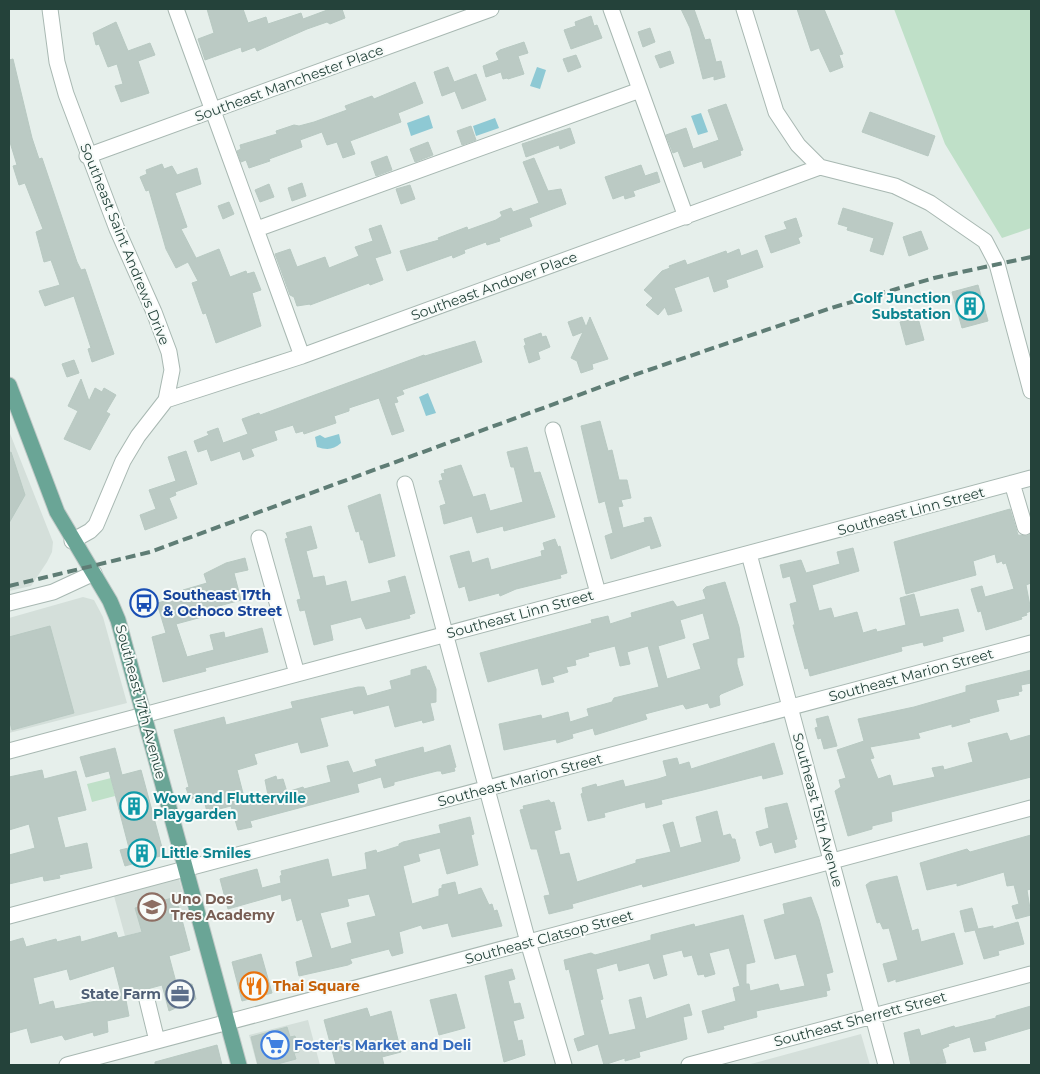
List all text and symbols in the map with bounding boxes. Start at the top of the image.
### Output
street label: Southeast Manchester Place [192,40,386,126]
street label: Southeast Saint Andrews Drive [76,140,174,348]
street label: Southeast Andover Place [408,248,580,324]
place label: Golf Junction Substation [853,289,951,323]
building icon: Golf Junction Substation [955,291,985,321]
street label: Southeast Linn Street [835,483,987,539]
place label: Southeast 17th & Ochoco Street [163,586,282,620]
street label: Southeast Linn Street [444,586,596,642]
bus stop icon: Southeast 17th & Ochoco Street [129,588,159,618]
street label: Southeast 17th Avenue [112,623,170,781]
street label: Southeast Marion Street [827,644,996,706]
street label: Southeast 15th Avenue [789,731,847,889]
street label: Southeast Marion Street [436,749,605,811]
place label: Wow and Flutterville Playgarden [153,789,306,823]
building icon: Wow and Flutterville Playgarden [119,791,149,821]
building icon: Little Smiles [127,838,157,868]
place label: Little Smiles [161,844,252,862]
place label: Uno Dos Tres Academy [171,890,275,924]
school or university icon: Uno Dos Tres Academy [137,892,167,922]
street label: Southeast Clatsop Street [463,906,635,968]
restaurant icon: Thai Square [239,971,269,1001]
place label: Thai Square [273,977,360,995]
office icon: State Farm [165,979,195,1009]
place label: State Farm [81,985,161,1003]
street label: Southeast Sherrett Street [772,987,948,1051]
supermarket icon: Foster's Market and Deli [260,1030,290,1060]
place label: Foster's Market and Deli [294,1036,471,1054]

